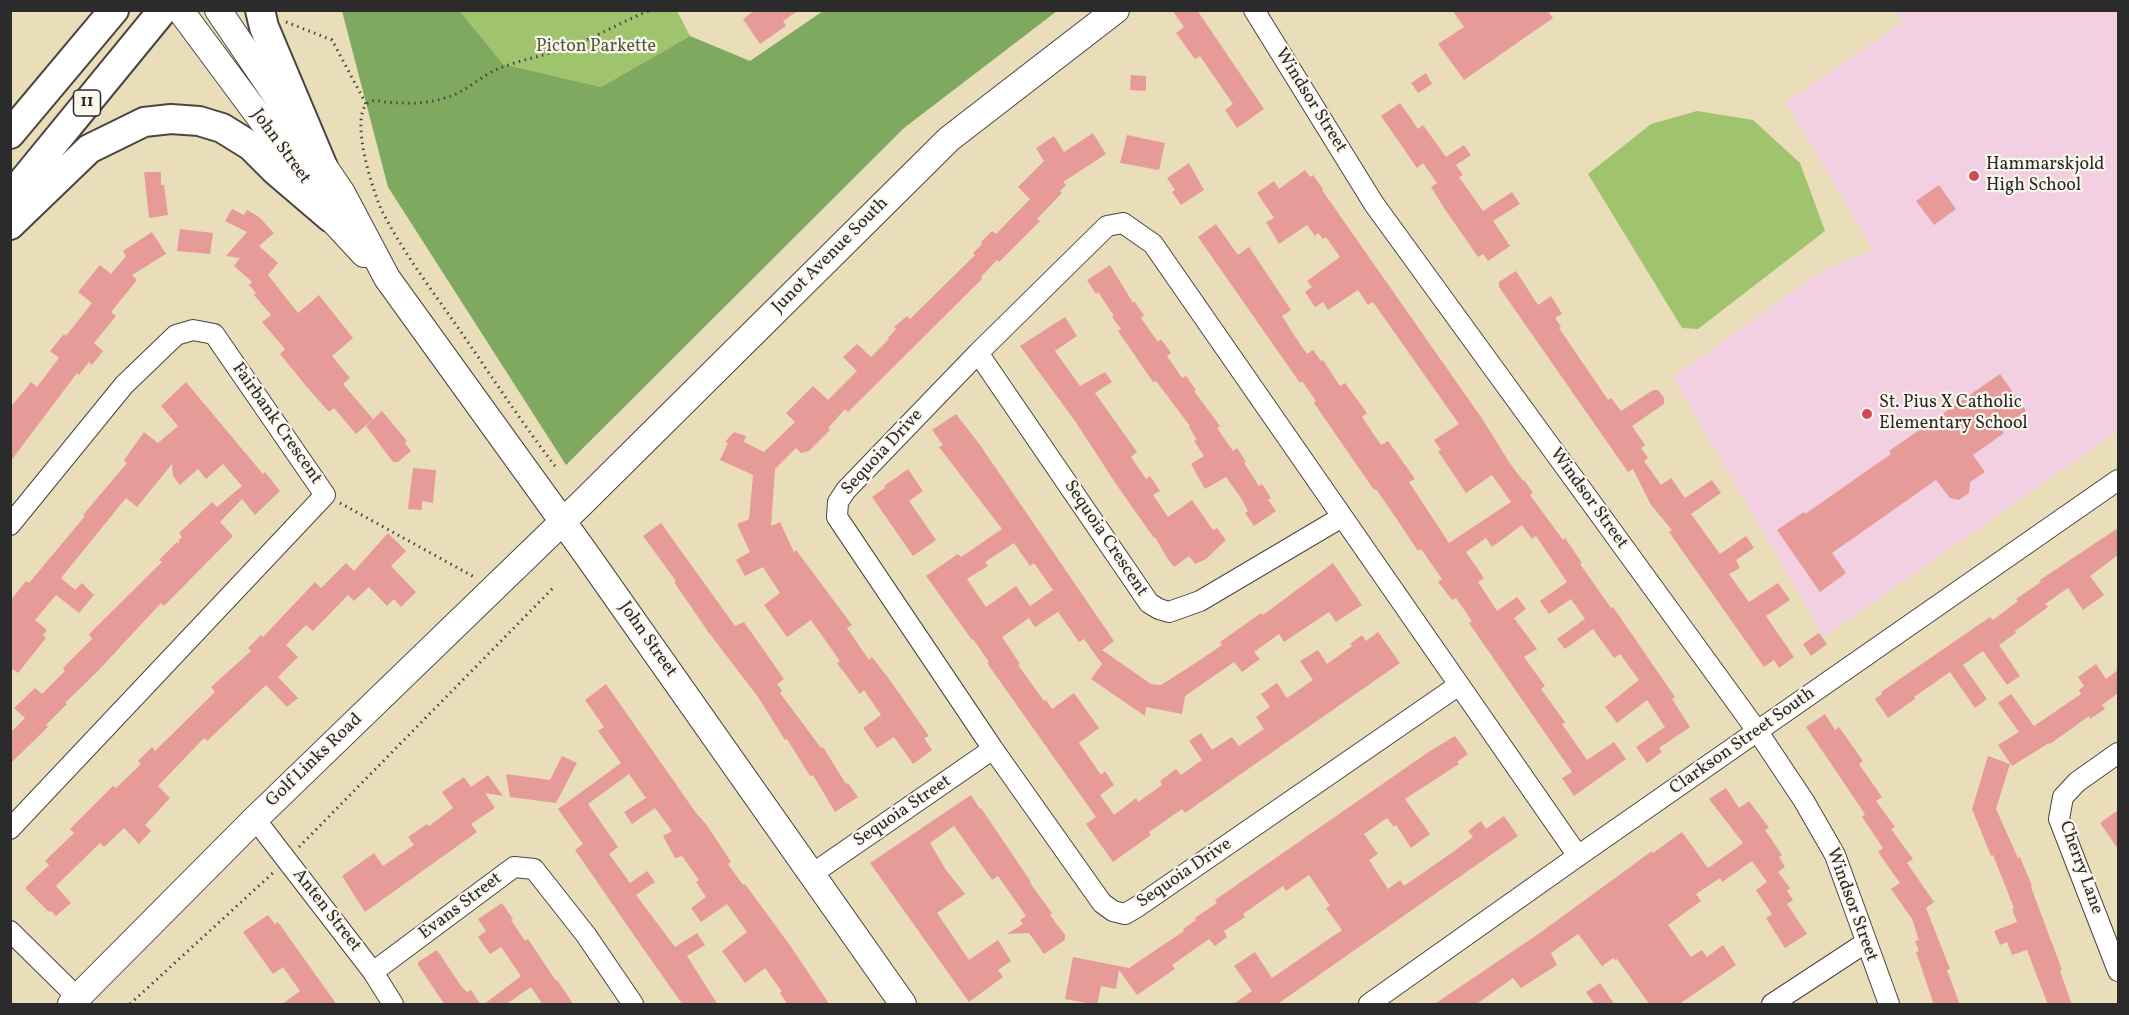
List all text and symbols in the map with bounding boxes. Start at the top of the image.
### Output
park label: Picton Parkette [536,37,656,59]
street label: Windsor Street [1269,45,1351,157]
road number: 11 [74,90,100,116]
street label: John Street [246,105,314,189]
place label: Hammarskjold High School [1986,155,2104,198]
marker: Hammarskjold High School [1967,169,1981,183]
street label: Junot Avenue South [768,193,894,319]
street label: Fairbank Crescent [226,359,326,489]
place label: St. Pius X Catholic Elementary School [1879,393,2028,436]
street label: Sequoia Drive [838,405,928,501]
marker: St. Pius X Catholic Elementary School [1860,407,1874,421]
street label: Windsor Street [1544,444,1632,554]
street label: Sequoia Crescent [1058,477,1152,601]
street label: John Street [613,598,681,682]
street label: Clarkson Street South [1666,684,1820,800]
street label: Golf Links Road [262,710,368,812]
street label: Sequoia Street [850,771,956,853]
street label: Cherry Lane [2053,818,2107,918]
street label: Sequoia Drive [1133,834,1237,914]
street label: Windsor Street [1820,845,1882,965]
street label: Anten Street [287,865,365,957]
street label: Evans Street [415,869,507,945]

